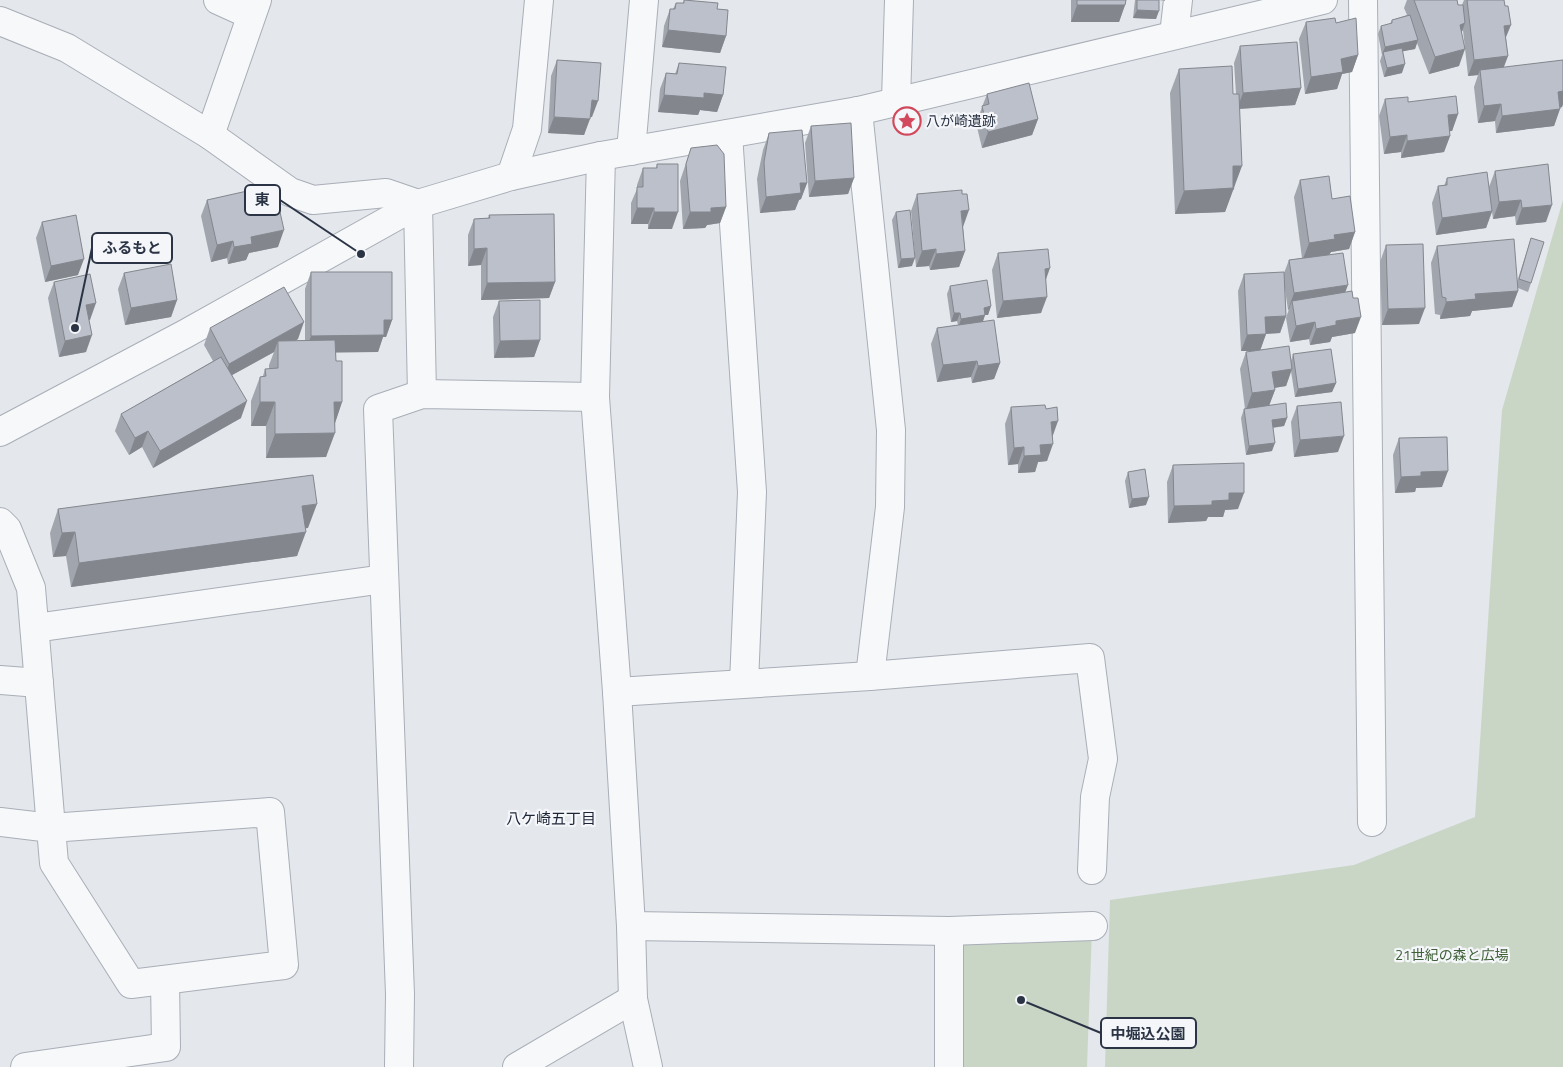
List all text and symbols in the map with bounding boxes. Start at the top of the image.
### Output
place icon: 八が崎遺跡 [892,106,922,136]
place label: 八が崎遺跡 [926,110,996,131]
callout: 東 [245,185,280,215]
text: 東 [254,188,270,211]
callout: ふるもと [92,233,172,263]
text: ふるもと [102,236,162,259]
district label: 八ケ崎五丁目 [506,807,596,830]
park label: 21世紀の森と広場 [1395,944,1509,965]
callout: 中堀込公園 [1101,1018,1196,1048]
text: 中堀込公園 [1110,1022,1186,1045]

